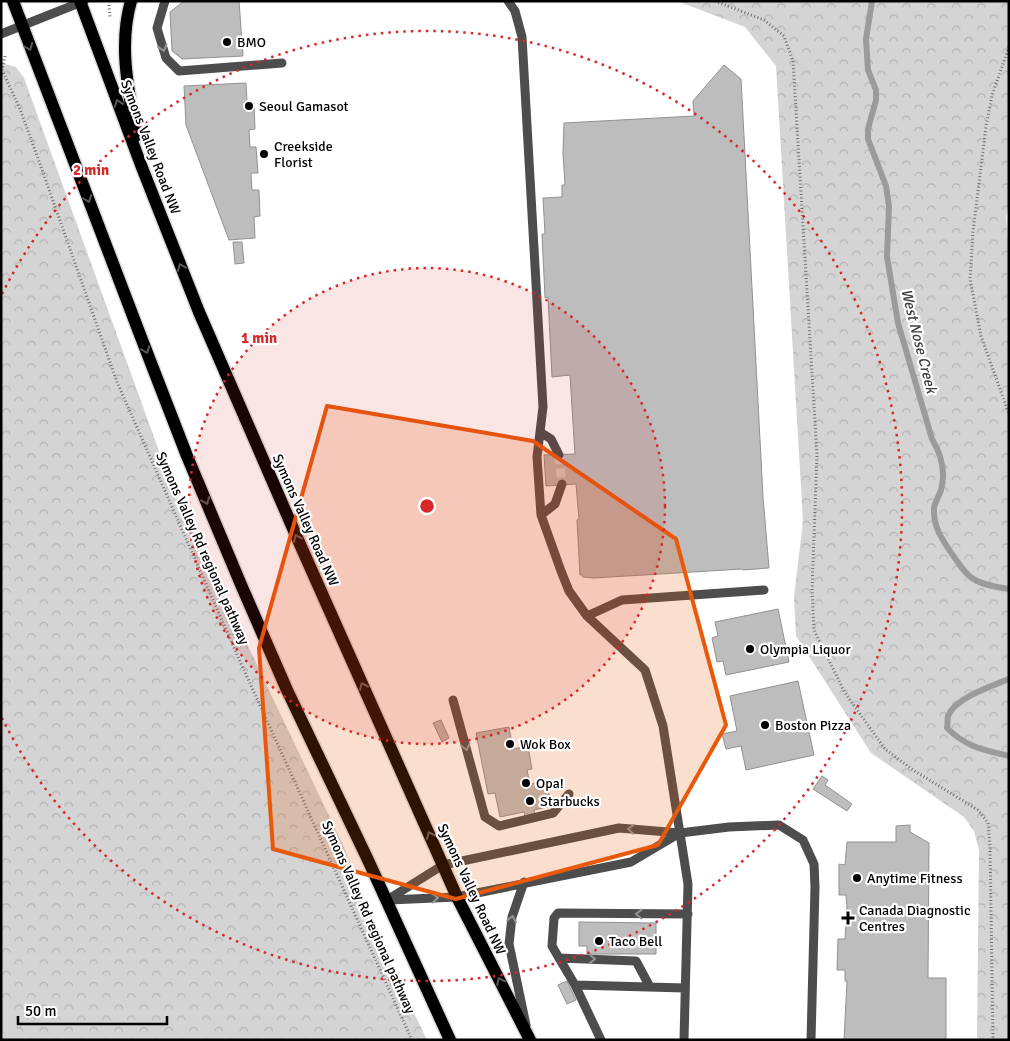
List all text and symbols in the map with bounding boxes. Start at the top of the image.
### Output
place label: BMO [237,34,266,51]
marker: BMO [221,36,233,48]
one-way arrow [23,42,34,51]
one-way arrow [157,43,167,51]
street label: Symons Valley Road NW [117,77,184,217]
place label: Seoul Gamasot [259,98,349,115]
one-way arrow [114,99,124,108]
marker: Seoul Gamasot [243,100,255,112]
place label: Creekside Florist [274,138,333,171]
marker: Creekside Florist [258,148,270,160]
text: 2 min [73,161,109,179]
one-way arrow [81,194,92,203]
one-way arrow [177,263,187,272]
water label: West Nose Creek [897,287,941,397]
text: 1 min [241,329,277,347]
one-way arrow [140,346,150,354]
street label: Symons Valley Rd regional pathway [152,449,253,648]
street label: Symons Valley Road NW [269,452,342,589]
one-way arrow [200,496,211,505]
centre of rings [418,497,436,515]
one-way arrow [293,534,304,543]
place label: Olympia Liquor [760,641,851,658]
marker: Olympia Liquor [744,643,756,655]
one-way arrow [359,682,370,691]
place label: Boston Pizza [775,717,851,734]
marker: Boston Pizza [759,719,771,731]
place label: Wok Box [520,736,571,753]
marker: Wok Box [504,738,516,750]
one-way arrow [460,742,470,750]
place label: Opa! [536,775,564,792]
marker: Opa! [520,777,532,789]
place label: Starbucks [540,793,600,810]
marker: Starbucks [524,795,536,807]
street label: Symons Valley Rd regional pathway [318,818,419,1017]
street label: Symons Valley Road NW [434,821,509,958]
one-way arrow [627,823,635,834]
one-way arrow [425,831,436,840]
place label: Anytime Fitness [867,870,963,887]
marker: Anytime Fitness [851,872,863,884]
one-way arrow [432,892,440,903]
place label: Canada Diagnostic Centres [859,902,971,935]
one-way arrow [635,909,643,919]
marker: Canada Diagnostic Centres [841,911,855,925]
one-way arrow [507,914,517,923]
place label: Taco Bell [609,933,662,950]
marker: Taco Bell [593,935,605,947]
one-way arrow [588,954,596,965]
one-way arrow [496,977,506,986]
scale bar [18,994,166,1026]
text: 50 m [25,1002,56,1020]

